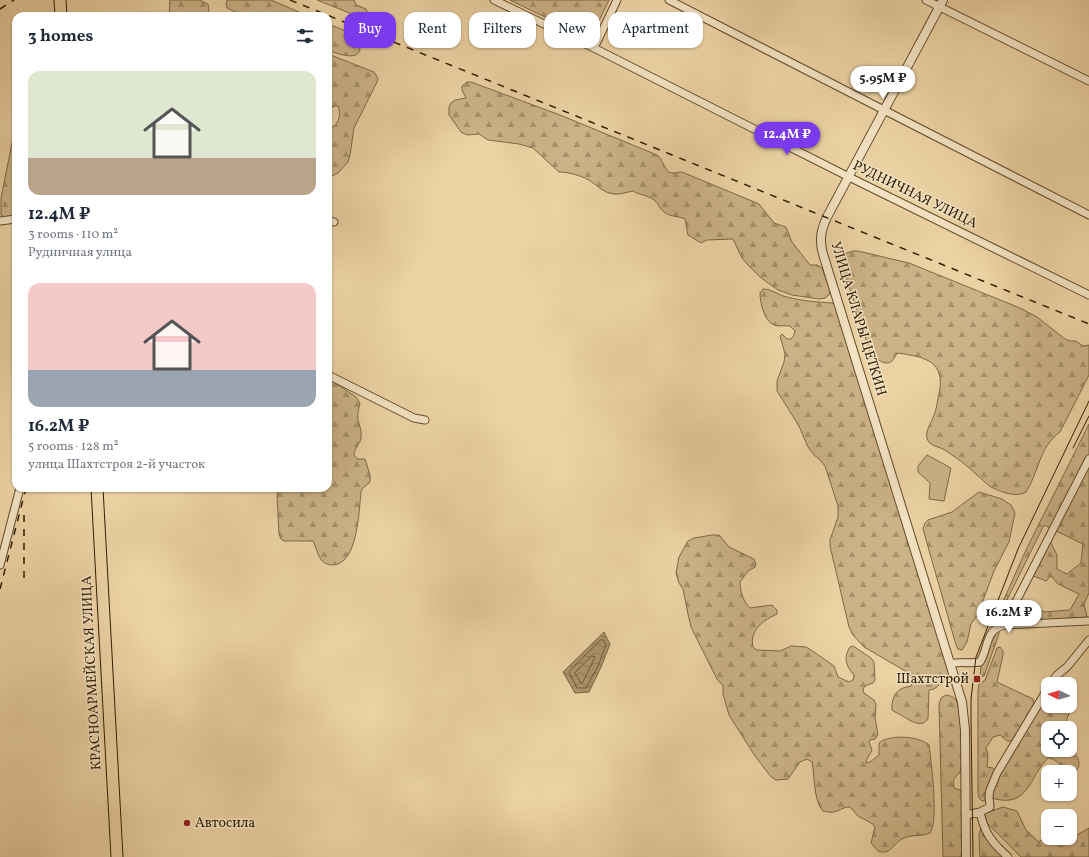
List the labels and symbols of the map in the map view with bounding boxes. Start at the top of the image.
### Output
pin: 5.95M ₽ [846,66,920,100]
pin: 12.4M ₽ [750,122,824,156]
street label: РУДНИЧНАЯ УЛИЦА [849,156,981,234]
street label: УЛИЦА КЛАРЫ ЦЕТКИН [825,239,891,399]
street label: КРАСНОАРМЕЙСКАЯ УЛИЦА [76,575,107,771]
pin: 16.2M ₽ [972,600,1046,634]
place label: Шахтстрой [896,670,969,689]
marker: Шахтстрой [972,674,982,684]
north arrow [1041,677,1077,713]
place label: Автосила [195,814,255,833]
marker: Автосила [182,818,192,828]

